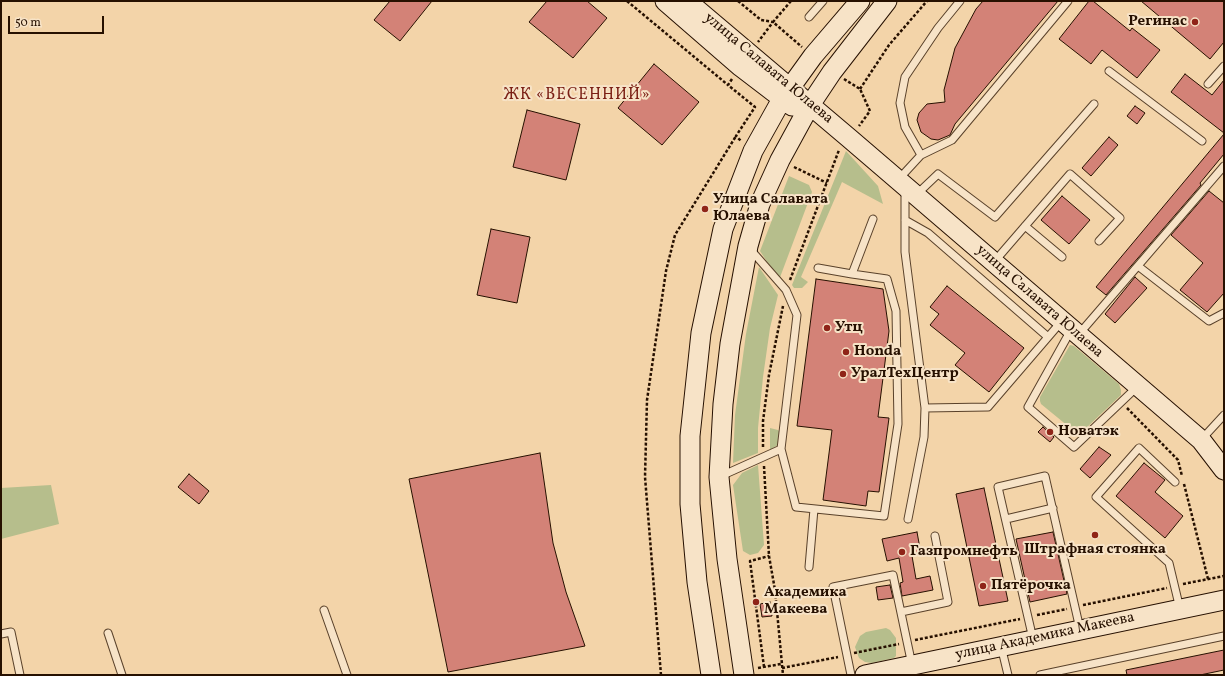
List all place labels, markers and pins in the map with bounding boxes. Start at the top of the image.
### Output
place label: Регинас [1128,13,1187,31]
marker: Регинас [1190,17,1200,27]
place label: Улица Салавата Юлаева [713,191,828,226]
marker: Улица Салавата Юлаева [700,204,710,214]
place label: Утц [835,319,863,337]
marker: Утц [822,323,832,333]
place label: Honda [854,343,901,361]
marker: Honda [841,347,851,357]
place label: УралТехЦентр [851,365,959,383]
marker: УралТехЦентр [838,369,848,379]
place label: Новатэк [1058,423,1119,441]
marker: Новатэк [1045,427,1055,437]
marker: Штрафная стоянка [1090,530,1100,540]
place label: Штрафная стоянка [1024,541,1166,559]
place label: Газпромнефть [910,543,1018,561]
marker: Газпромнефть [897,547,907,557]
place label: Пятёрочка [991,577,1071,595]
marker: Пятёрочка [978,581,988,591]
place label: Академика Макеева [764,584,847,619]
marker: Академика Макеева [751,597,761,607]

